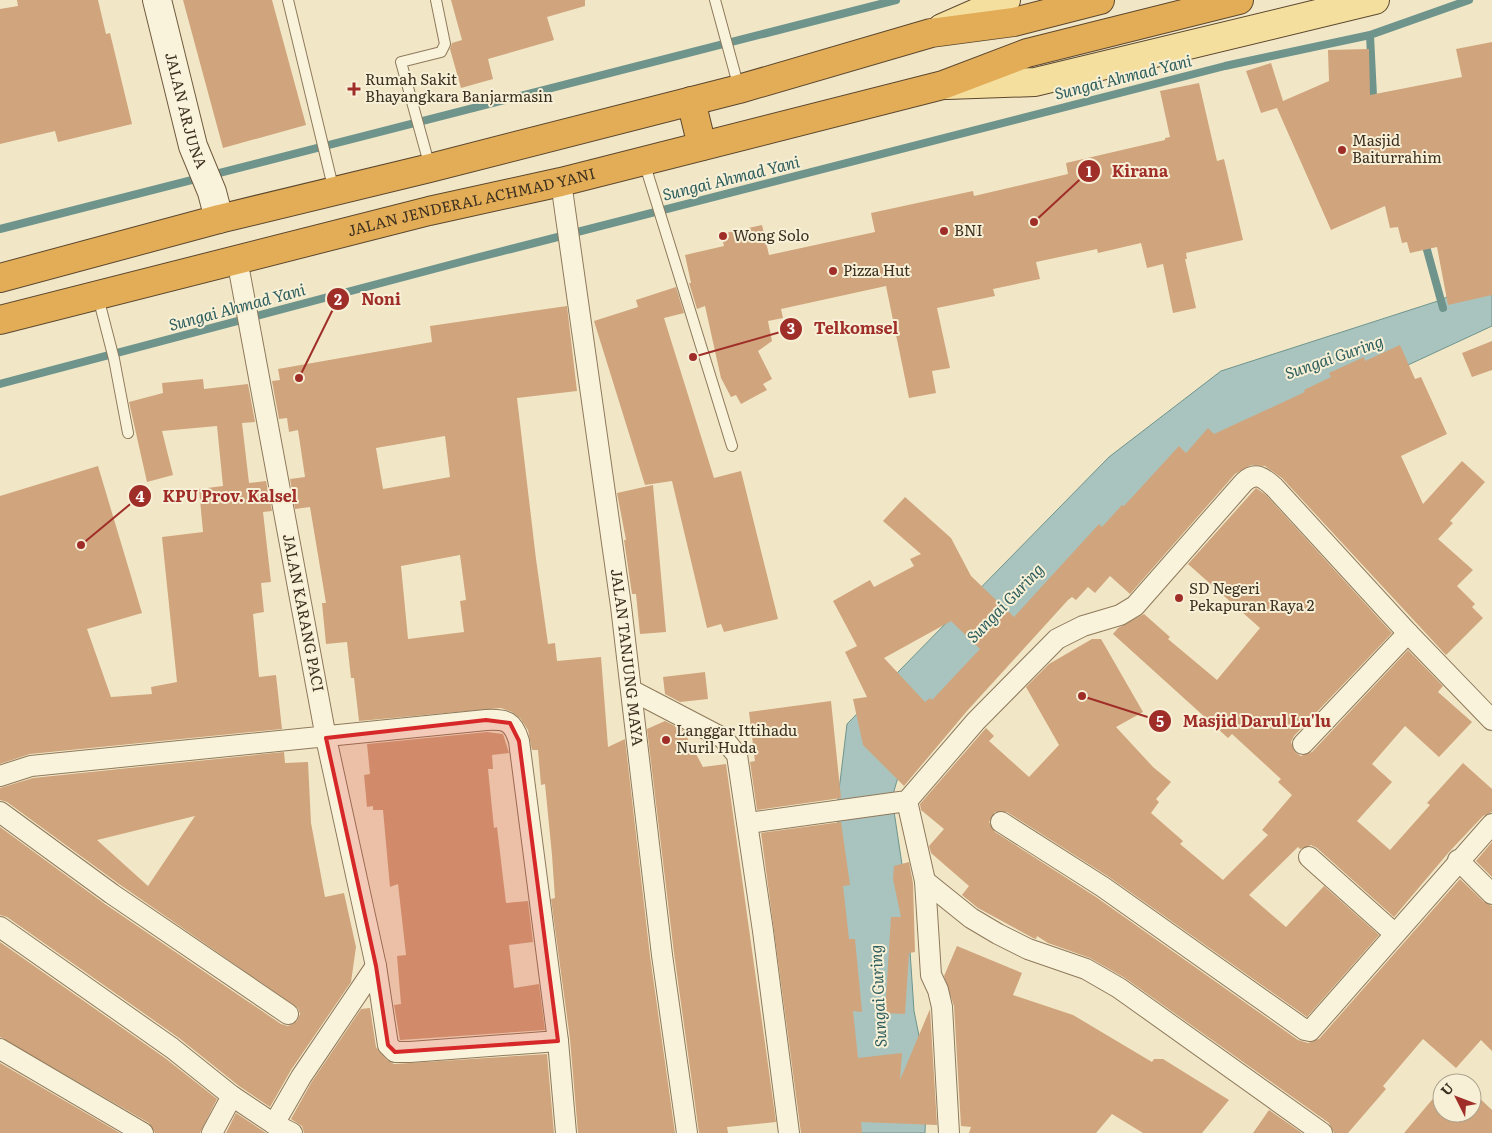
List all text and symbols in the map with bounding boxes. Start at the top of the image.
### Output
water label: Sungai Ahmad Yani [1052,47,1194,105]
street label: JALAN ARJUNA [160,49,214,172]
place label: Rumah Sakit Bhayangkara Banjarmasin [365,67,553,107]
marker: Rumah Sakit Bhayangkara Banjarmasin [347,82,361,96]
place label: Masjid Baiturrahim [1352,128,1442,168]
marker: Masjid Baiturrahim [1336,144,1348,156]
water label: Sungai Ahmad Yani [660,148,802,206]
callout: Kirana [1076,156,1178,187]
text: Kirana [1112,158,1169,182]
text: 1 [1086,159,1092,182]
street label: JALAN JENDERAL ACHMAD YANI [345,161,597,241]
place label: BNI [954,218,983,241]
place label: Wong Solo [733,223,809,246]
marker: BNI [938,225,950,237]
marker: Wong Solo [717,230,729,242]
place label: Pizza Hut [843,258,910,281]
marker: Pizza Hut [827,265,839,277]
water label: Sungai Ahmad Yani [166,276,308,336]
callout: Noni [326,284,410,315]
text: Noni [361,286,401,310]
text: 2 [334,287,342,310]
callout: Telkomsel [779,313,908,344]
text: Telkomsel [814,315,899,339]
text: 3 [787,316,795,339]
water label: Sungai Guring [1281,328,1386,384]
callout: KPU Prov. Kalsel [127,481,307,512]
text: KPU Prov. Kalsel [163,483,298,507]
text: 4 [135,484,145,507]
street label: JALAN KARANG PACI [278,532,331,694]
water label: Sungai Guring [960,557,1049,648]
street label: JALAN TANJUNG MAYA [606,567,650,747]
place label: SD Negeri Pekapuran Raya 2 [1189,576,1315,616]
marker: SD Negeri Pekapuran Raya 2 [1173,592,1185,604]
callout: Masjid Darul Lu'lu [1148,706,1341,737]
text: Masjid Darul Lu'lu [1183,708,1331,732]
text: 5 [1156,709,1164,732]
place label: Langgar Ittihadu Nuril Huda [676,718,798,758]
marker: Langgar Ittihadu Nuril Huda [660,734,672,746]
water label: Sungai Guring [862,944,892,1048]
north arrow [1432,1073,1482,1123]
text: U [1435,1078,1458,1099]

